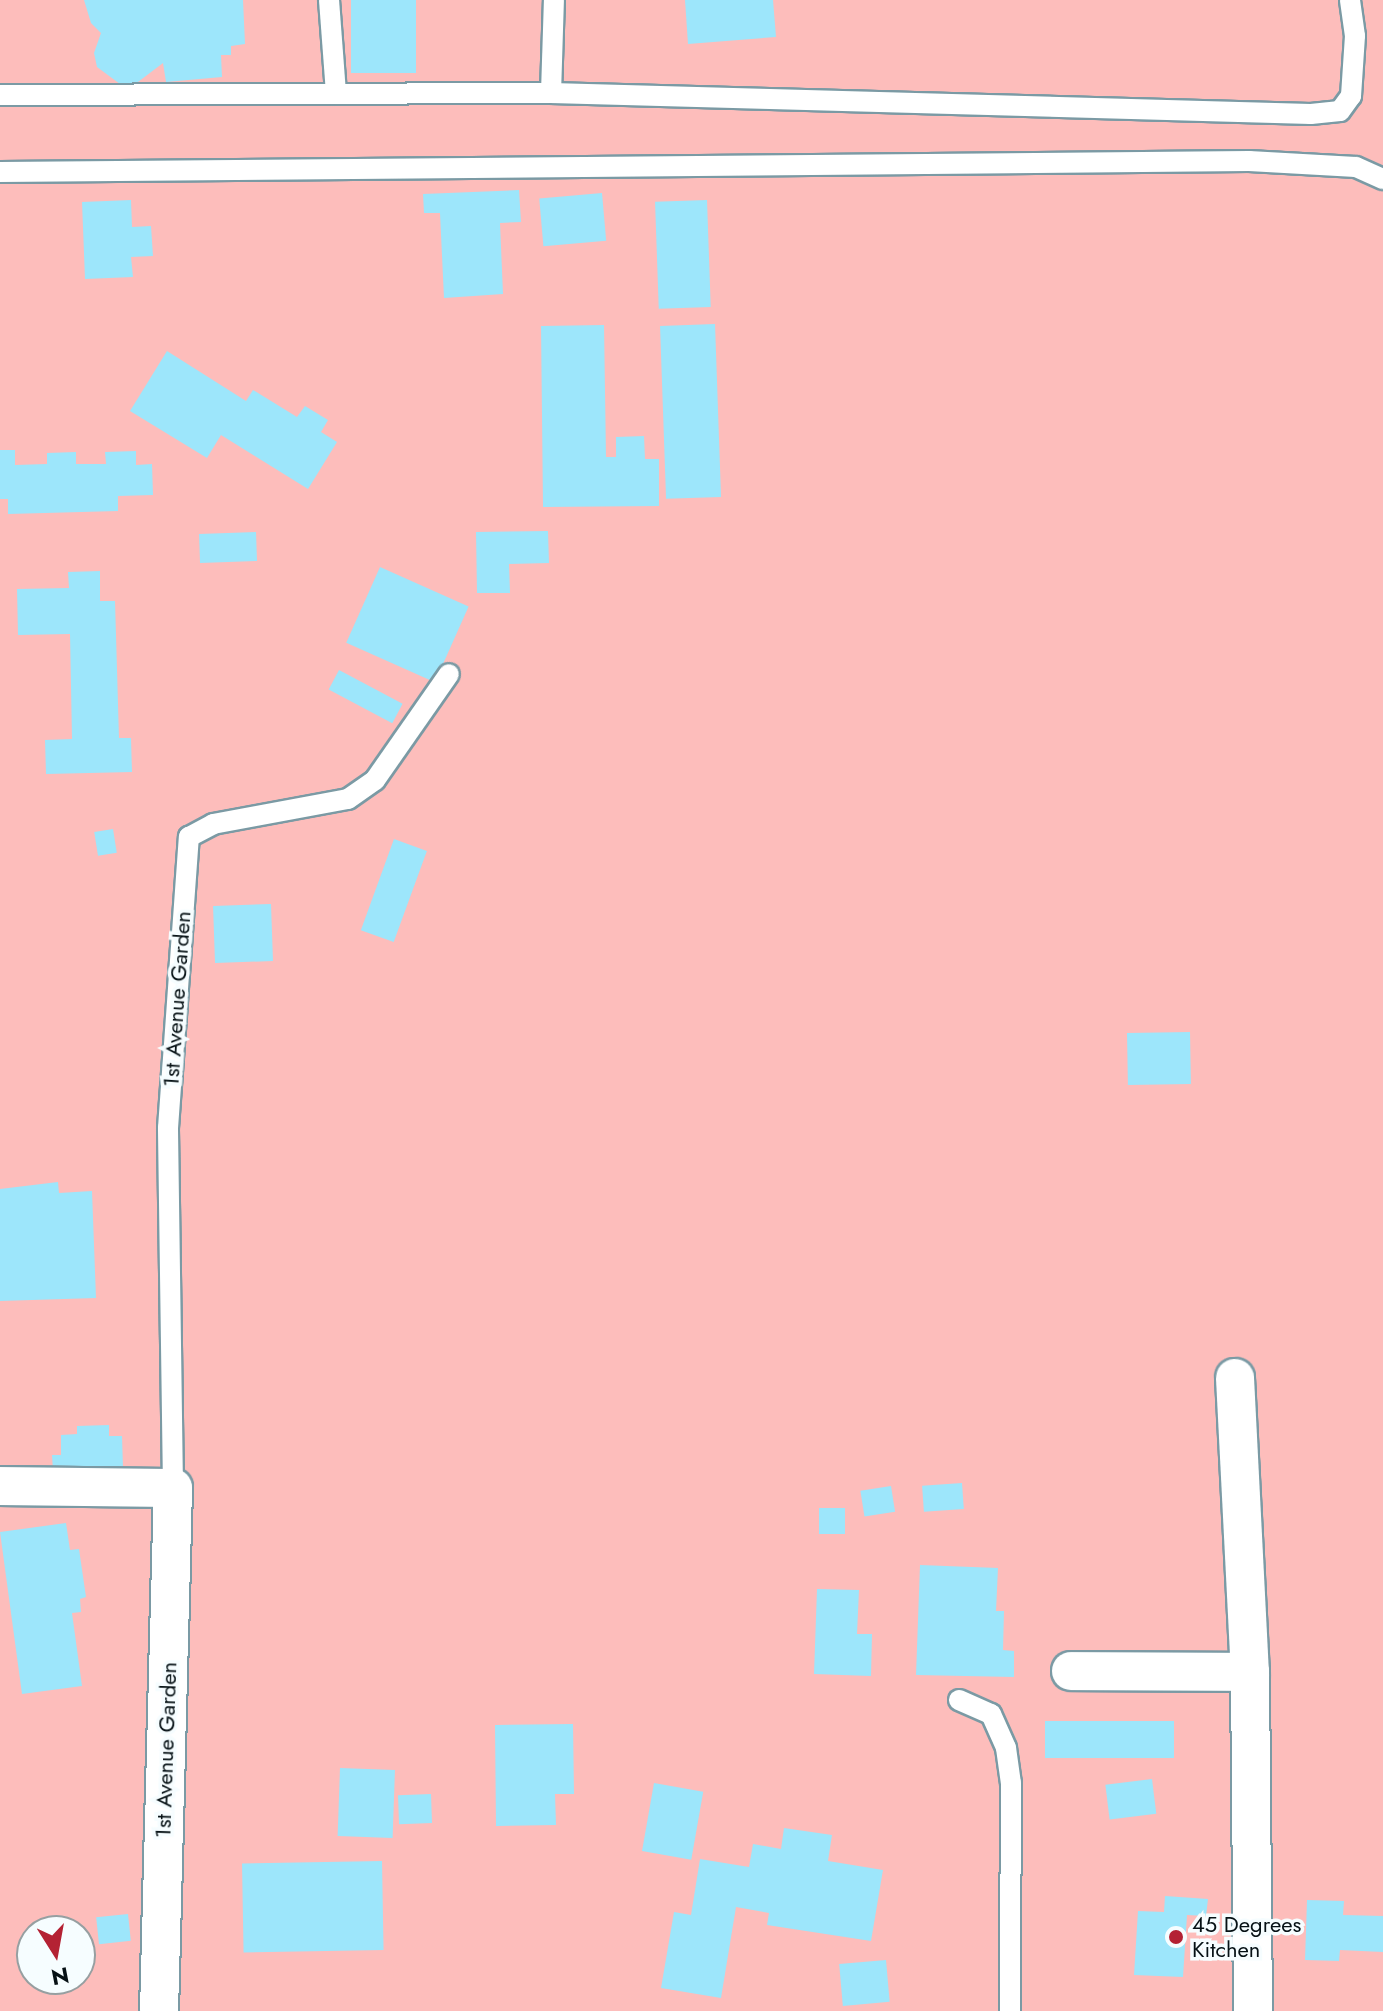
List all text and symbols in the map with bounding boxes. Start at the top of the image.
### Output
street label: 1st Avenue Garden [158,910,196,1088]
street label: 1st Avenue Garden [150,1661,182,1839]
place label: 45 Degrees Kitchen [1192,1911,1301,1962]
north arrow [16,1915,96,1995]
marker: 45 Degrees Kitchen [1167,1928,1185,1946]
text: N [49,1959,72,1994]

